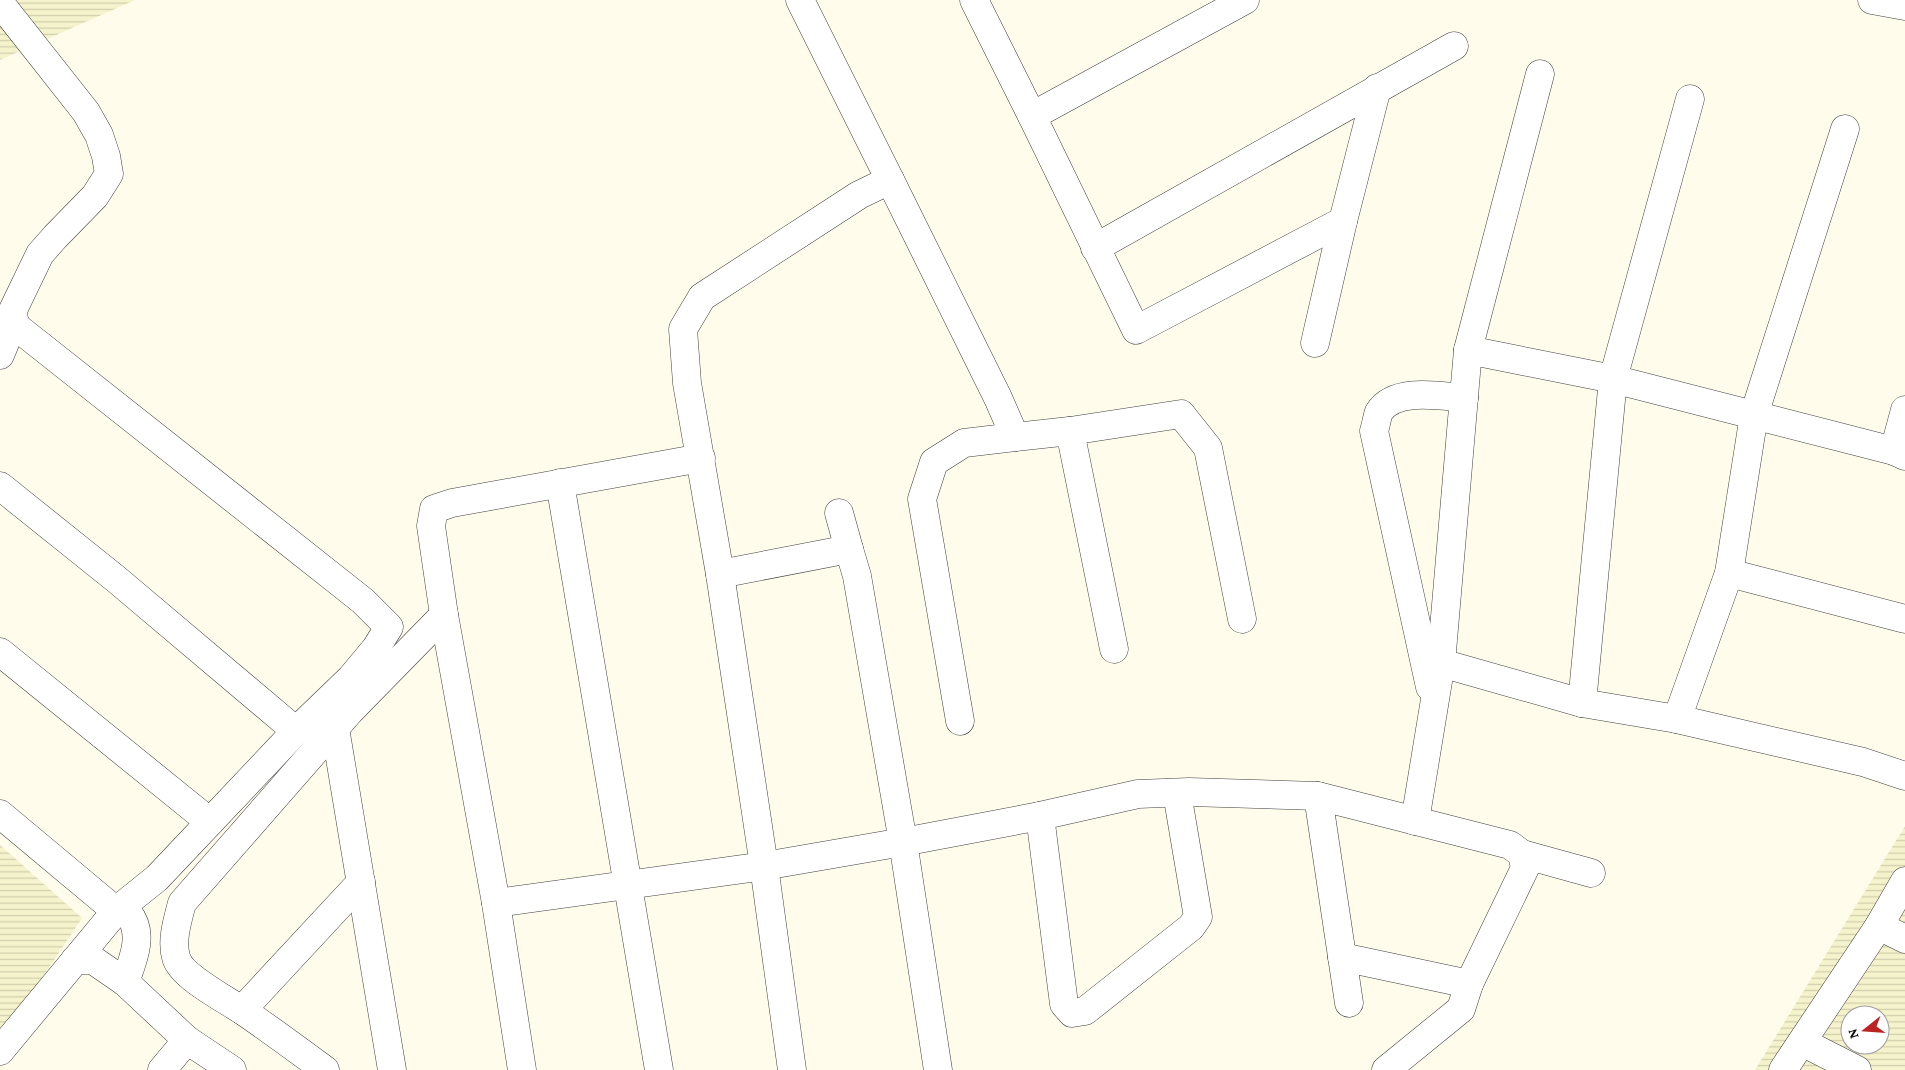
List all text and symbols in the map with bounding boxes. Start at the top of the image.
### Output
north arrow [1840,1005,1890,1055]
text: N [1843,1026,1862,1041]

